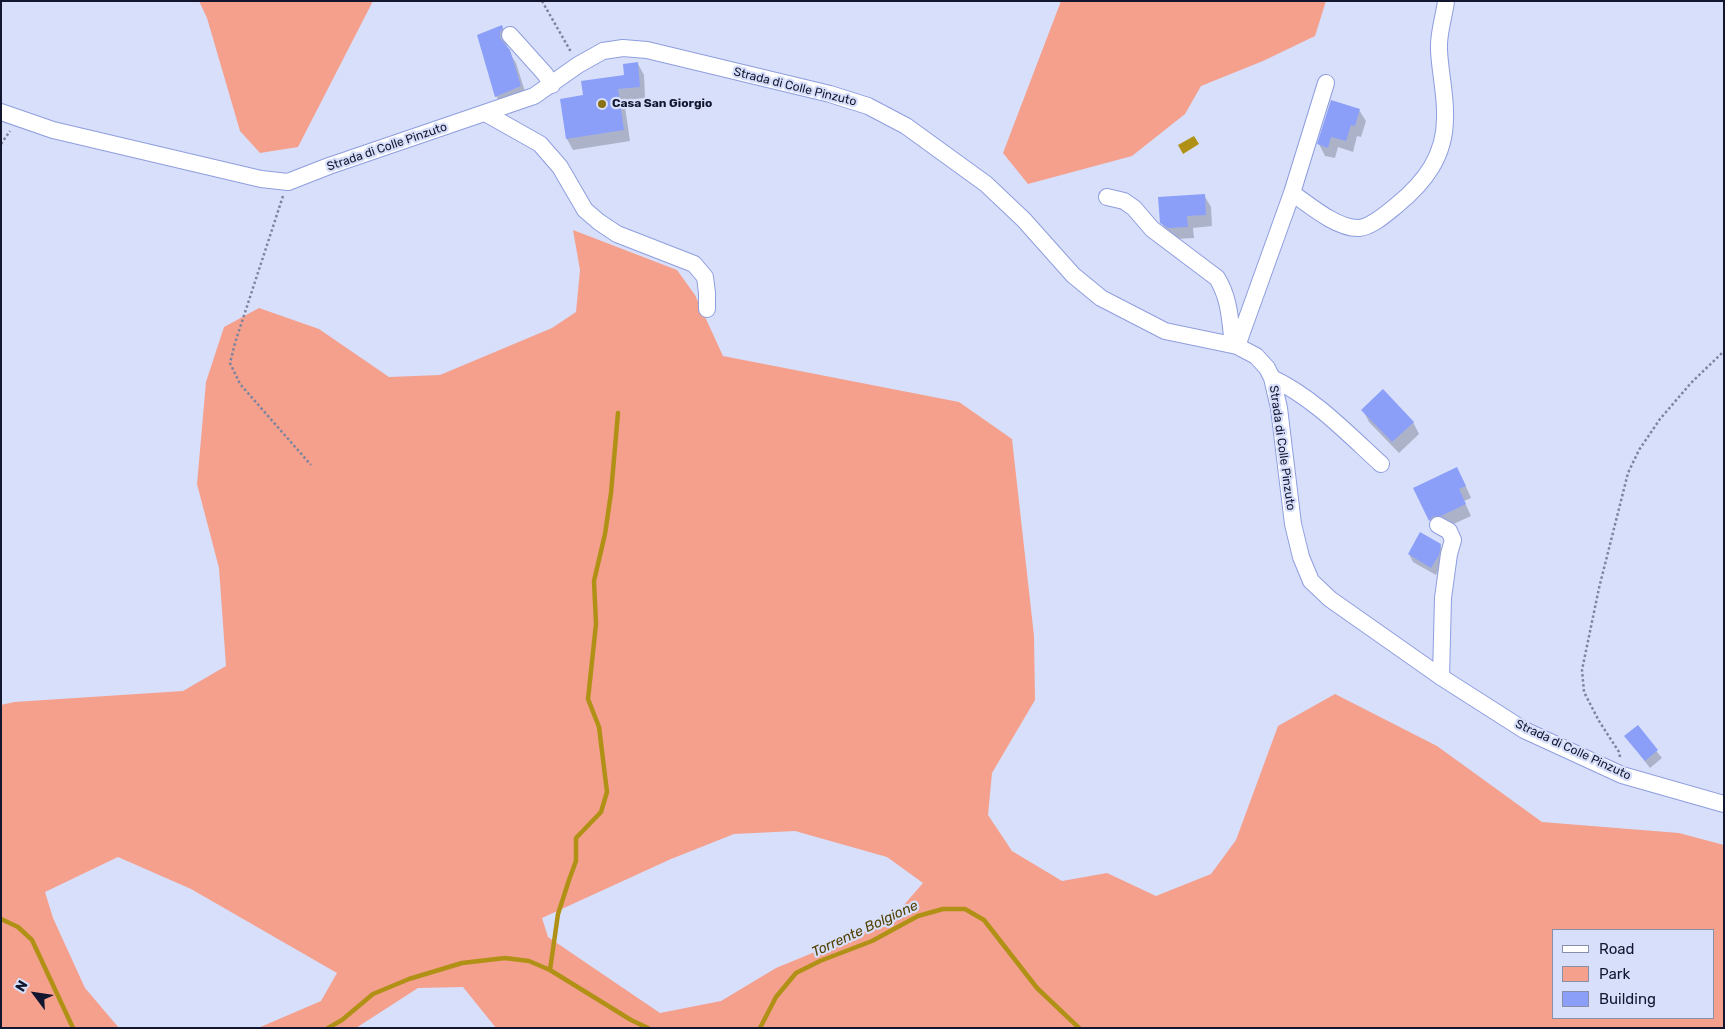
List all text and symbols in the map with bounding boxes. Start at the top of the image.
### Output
street label: Strada di Colle Pinzuto [732,65,858,109]
place label: Casa San Giorgio [612,97,712,111]
marker: Casa San Giorgio [596,98,608,110]
street label: Strada di Colle Pinzuto [325,120,449,174]
street label: Strada di Colle Pinzuto [1266,385,1298,511]
street label: Strada di Colle Pinzuto [1513,717,1633,783]
water label: Torrente Bolgione [809,897,921,961]
legend [1552,929,1715,1019]
text: Road [1599,940,1635,958]
text: Park [1599,965,1630,983]
north arrow [10,969,60,1019]
text: N [12,977,32,995]
text: Building [1599,990,1656,1008]

